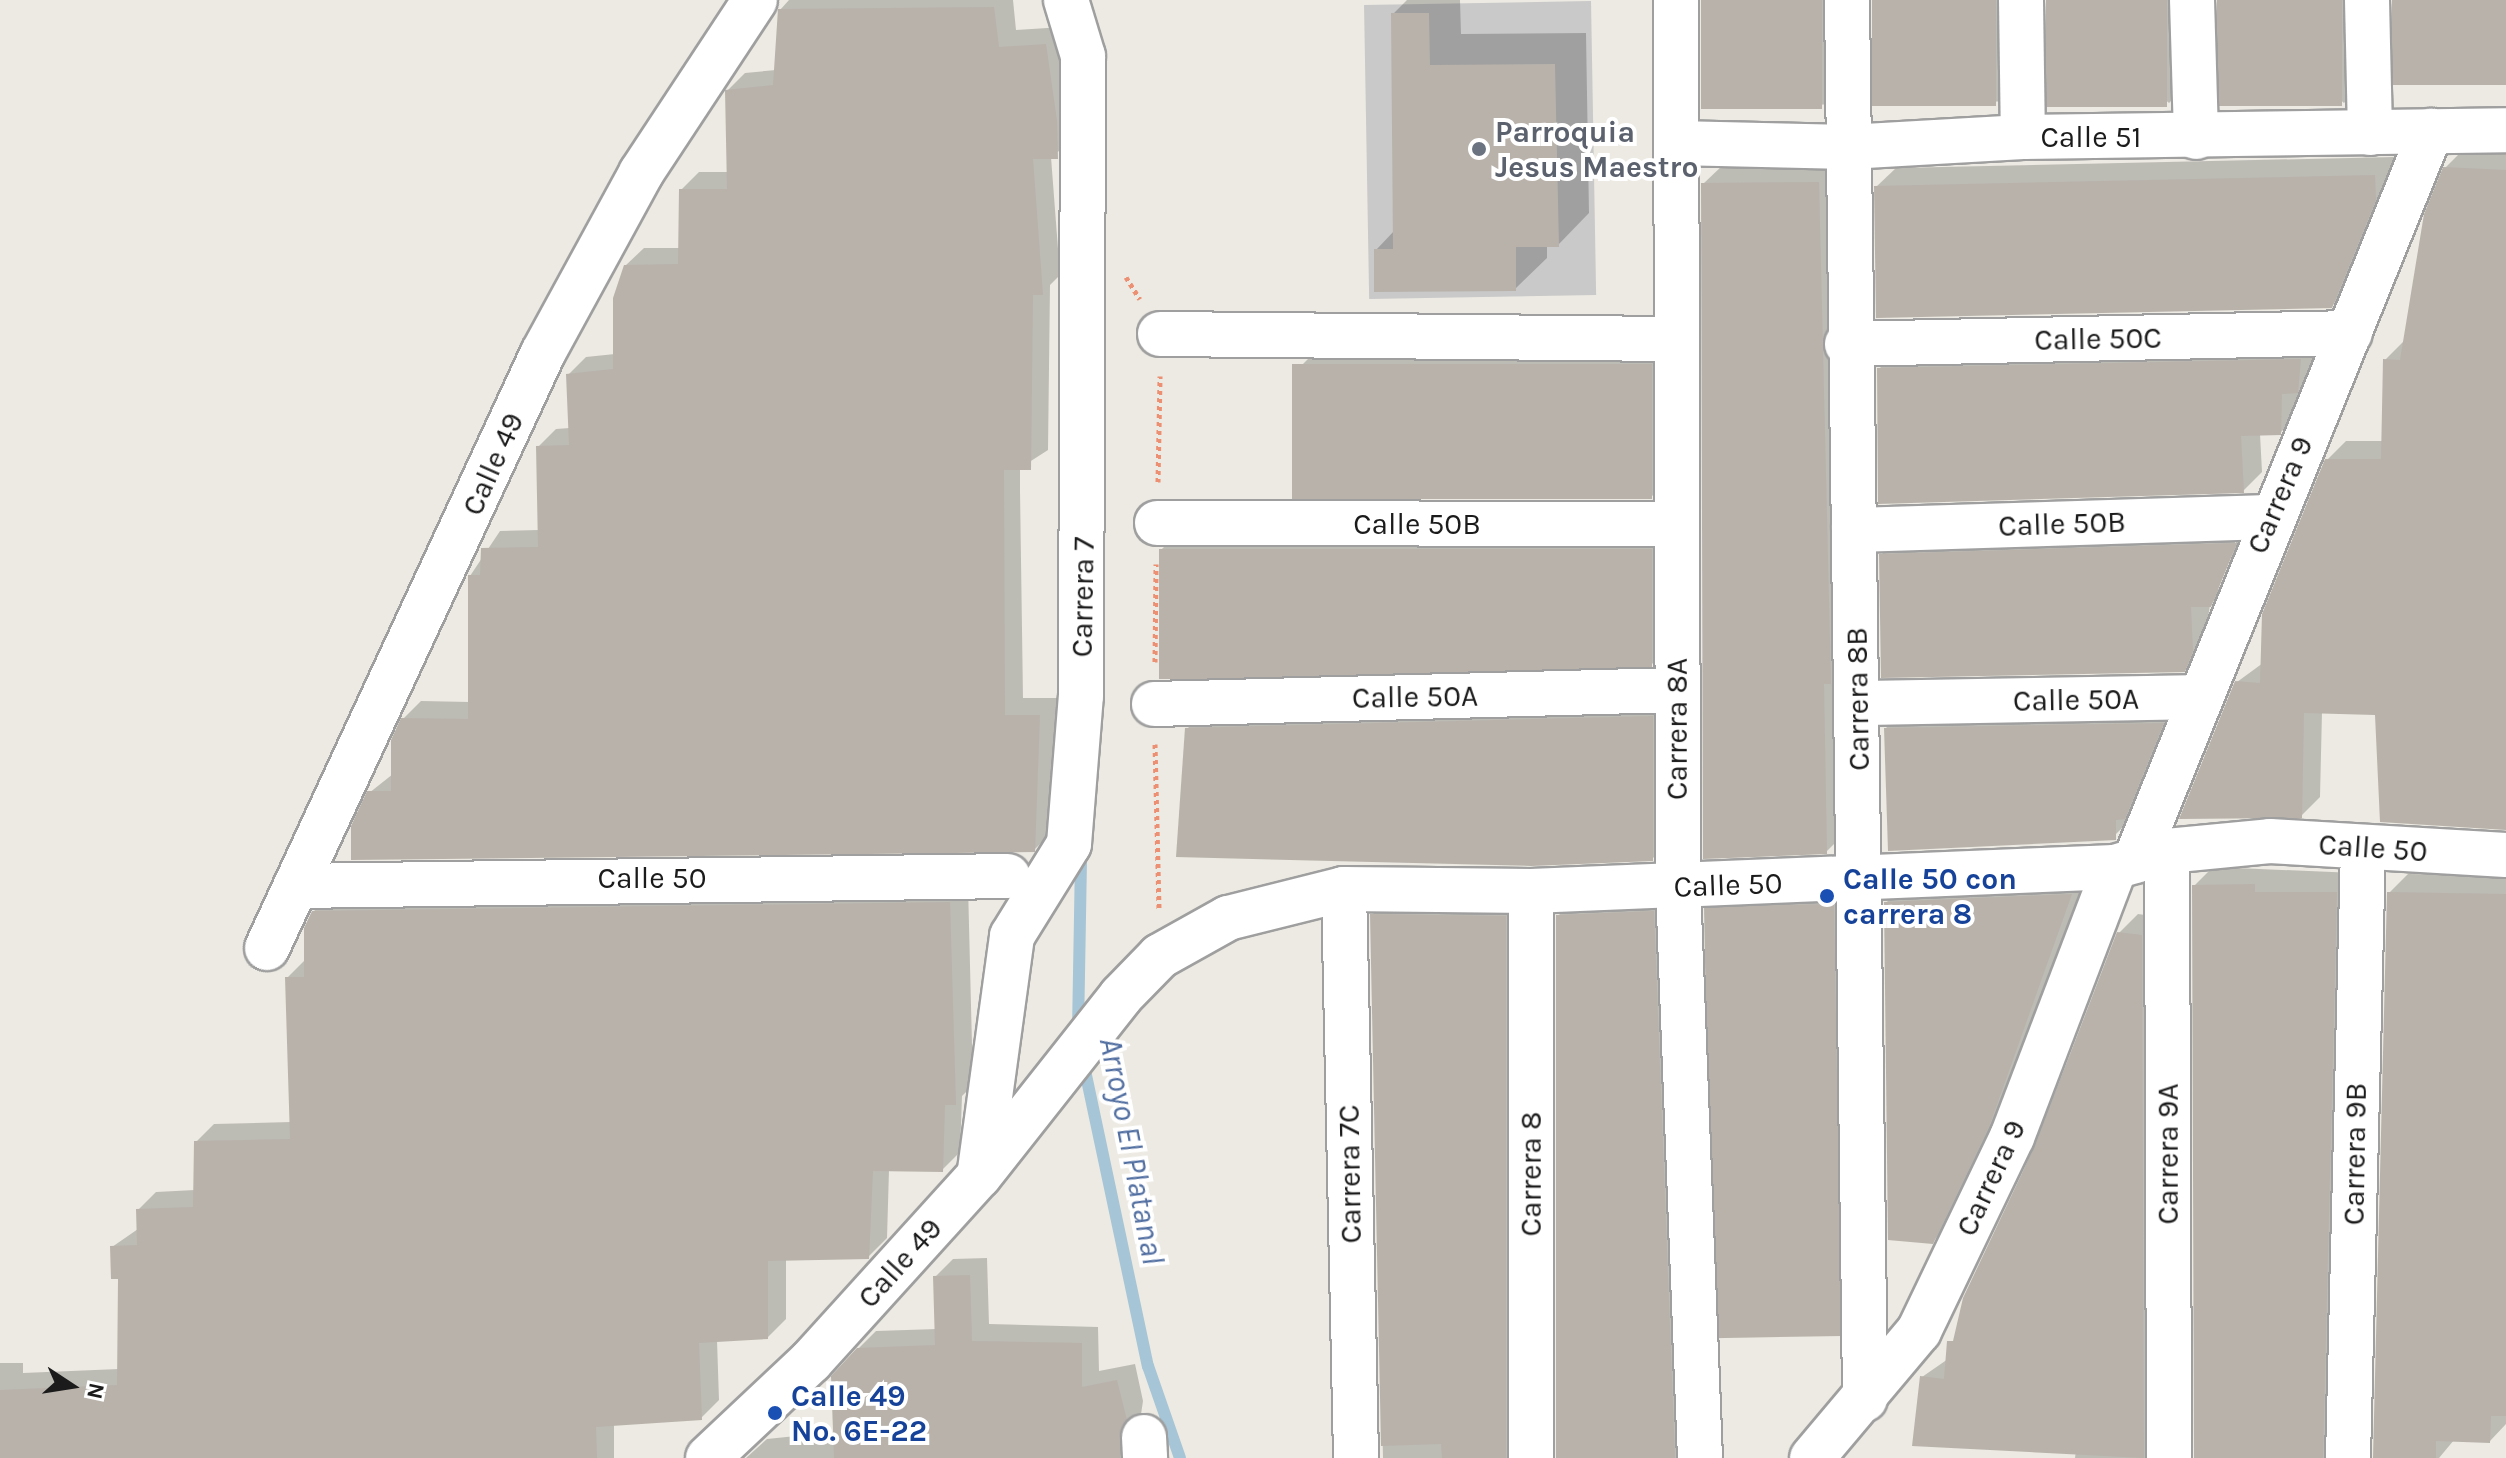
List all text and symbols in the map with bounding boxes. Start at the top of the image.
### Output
place label: Parroquia Jesus Maestro [1495,114,1698,184]
street label: Calle 51 [2040,119,2142,155]
marker: Parroquia Jesus Maestro [1470,140,1488,158]
street label: Calle 50C [2034,320,2162,358]
street label: Calle 49 [455,407,531,521]
street label: Carrera 9 [2239,431,2321,559]
street label: Calle 50B [1998,504,2126,544]
street label: Calle 50B [1353,506,1481,542]
street label: Carrera 7 [1064,536,1102,658]
street label: Carrera 8B [1839,627,1877,771]
street label: Carrera 8A [1659,658,1695,800]
street label: Calle 50A [1352,678,1478,716]
street label: Calle 50A [2013,681,2139,719]
street label: Calle 50 [2317,826,2429,870]
street label: Calle 50 [598,860,706,896]
place label: Calle 50 con carrera 8 [1843,861,2017,932]
street label: Calle 50 [1673,865,1783,905]
marker: Calle 50 con carrera 8 [1818,887,1836,905]
water label: Arroyo El Platanal [1090,1034,1172,1268]
street label: Carrera 9B [2336,1082,2374,1226]
street label: Carrera 9A [2150,1083,2186,1225]
street label: Carrera 7C [1331,1104,1369,1244]
street label: Carrera 8 [1513,1112,1549,1236]
street label: Carrera 9 [1949,1114,2033,1242]
street label: Calle 49 [850,1211,950,1315]
north arrow [32,1346,112,1426]
place label: Calle 49 No. 6E-22 [791,1378,927,1448]
text: N [81,1381,110,1401]
marker: Calle 49 No. 6E-22 [766,1404,784,1422]

